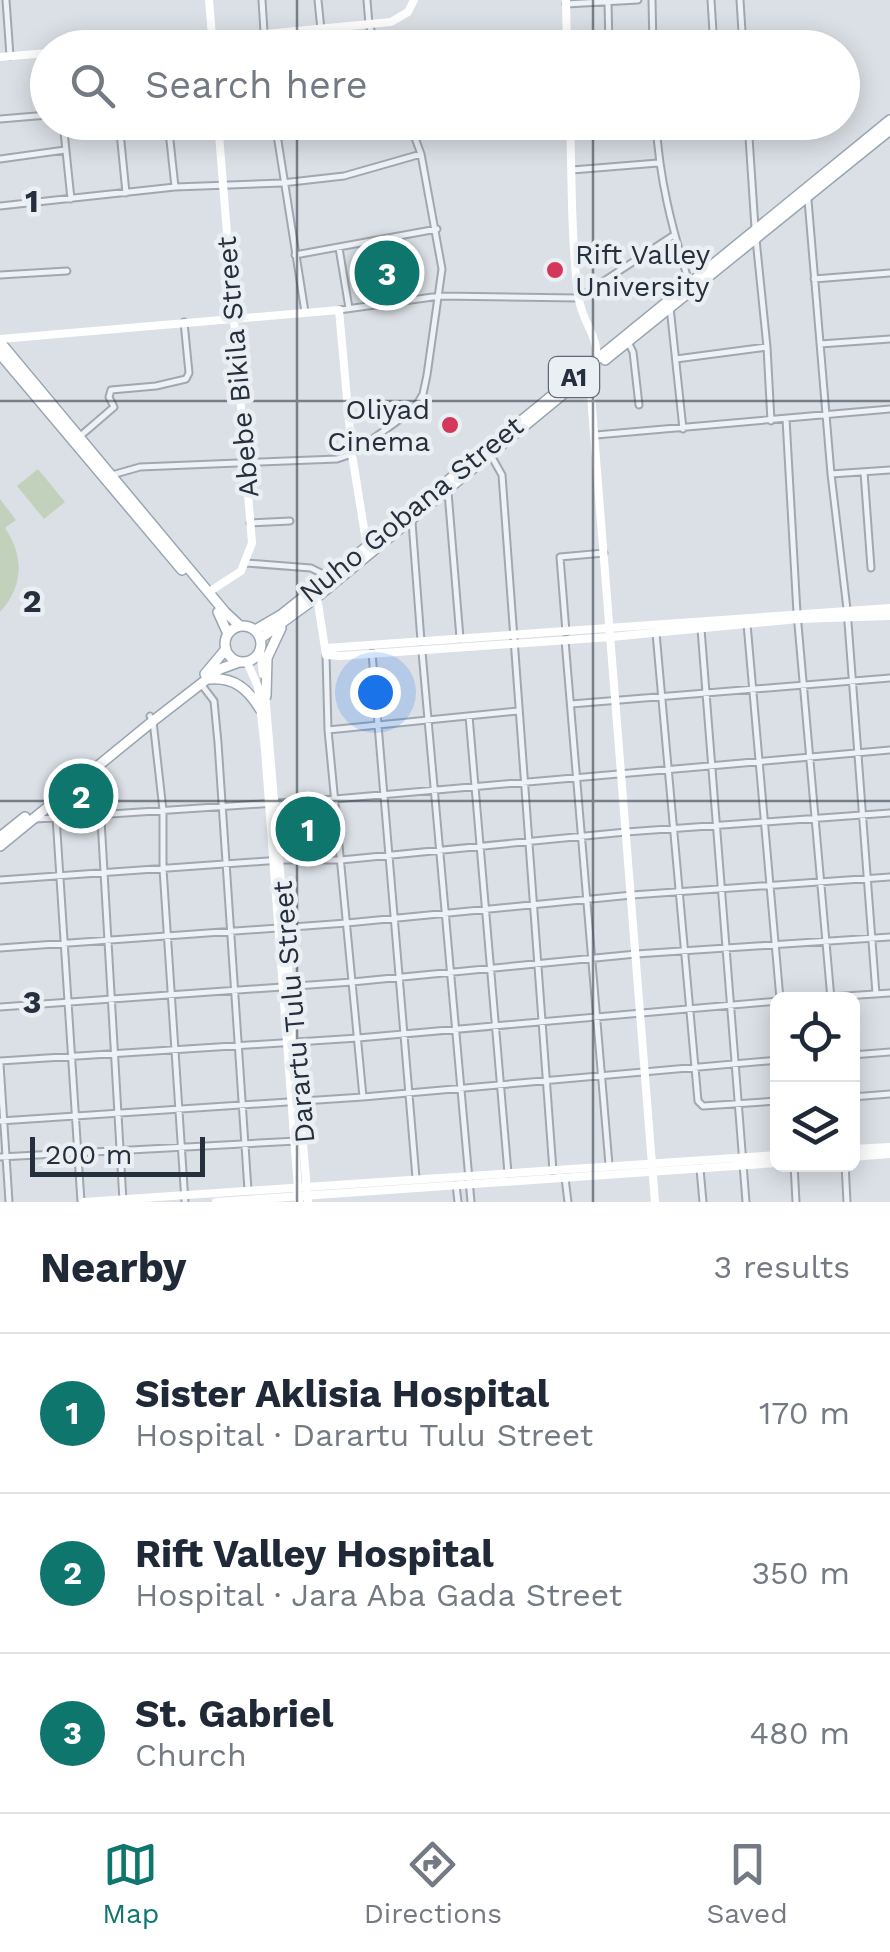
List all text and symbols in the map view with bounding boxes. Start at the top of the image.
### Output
search box [30,30,860,140]
icon: search [65,58,120,113]
text: Search here [145,63,368,107]
text: 1 [25,182,39,220]
street label: Abebe Bikila Street [210,235,265,499]
pin: 3 [354,236,420,310]
place label: Rift Valley University [575,238,711,303]
marker: Rift Valley University [544,259,566,281]
road number: A1 [549,357,599,397]
place label: Oliyad Cinema [327,393,430,458]
street label: Nuho Gobana Street [293,409,530,610]
marker: Oliyad Cinema [439,414,461,436]
text: 2 [22,582,42,620]
your location [350,667,401,718]
pin: 2 [48,758,114,834]
pin: 1 [276,792,340,866]
street label: Darartu Tulu Street [266,879,321,1145]
text: 3 [23,983,41,1021]
map controls [770,992,860,1172]
button: locate [770,992,860,1082]
button: layers [770,1082,860,1172]
scale bar [30,1132,205,1176]
text: 200 m [45,1138,132,1171]
text: Nearby [40,1243,187,1292]
text: 3 results [713,1248,850,1286]
text: Sister Aklisia Hospital [135,1372,549,1416]
text: 1 [66,1394,79,1432]
text: 170 m [759,1394,850,1432]
text: Hospital · Darartu Tulu Street [135,1416,593,1454]
text: Rift Valley Hospital [135,1532,494,1576]
text: 2 [63,1554,82,1592]
text: 350 m [751,1554,850,1592]
text: Hospital · Jara Aba Gada Street [135,1576,622,1614]
text: St. Gabriel [135,1692,333,1736]
text: 3 [63,1714,82,1752]
text: 480 m [749,1714,850,1752]
text: Church [135,1736,247,1774]
tab: Map [102,1837,159,1930]
tab: Directions [364,1837,502,1930]
tab: Saved [706,1837,788,1930]

